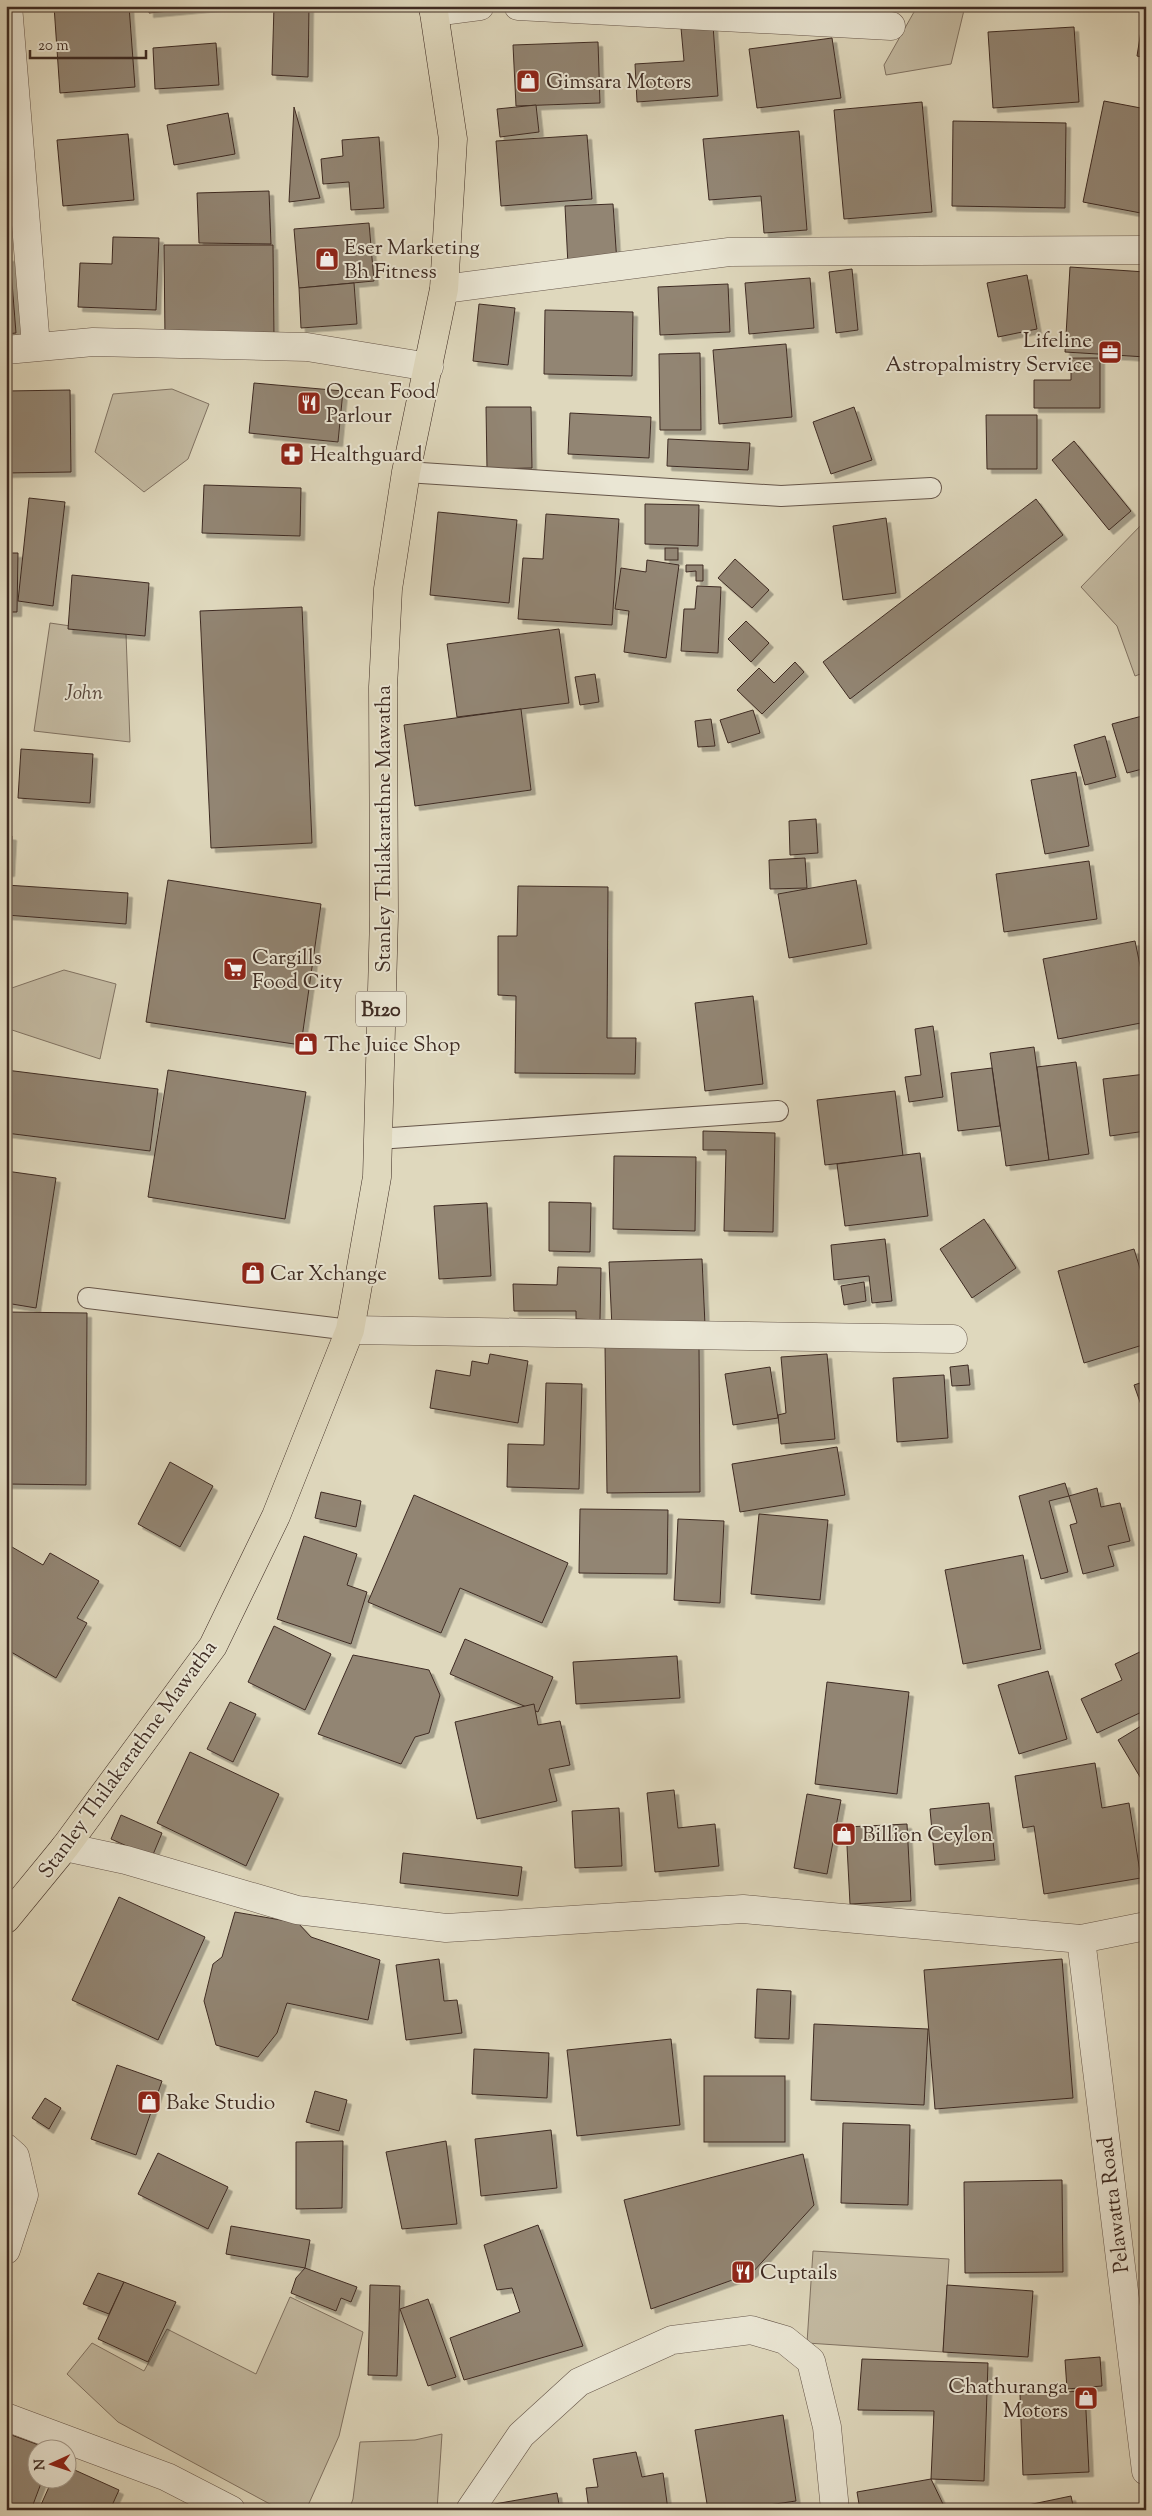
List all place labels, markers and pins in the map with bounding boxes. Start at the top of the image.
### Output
shop icon: Gimsara Motors [515,68,541,94]
place label: Gimsara Motors [546,68,691,98]
place label: Eser Marketing Bh Fitness [344,234,480,288]
shop icon: Eser Marketing Bh Fitness [314,246,340,272]
place label: Lifeline Astropalmistry Service [885,327,1092,381]
office icon: Lifeline Astropalmistry Service [1097,339,1123,365]
place label: Ocean Food Parlour [326,378,436,432]
restaurant icon: Ocean Food Parlour [296,390,322,416]
pharmacy icon: Healthguard [279,441,305,467]
place label: Healthguard [310,441,423,471]
place label: Cargills Food City [252,944,343,998]
supermarket icon: Cargills Food City [222,956,248,982]
shop icon: The Juice Shop [293,1031,319,1057]
place label: The Juice Shop [324,1031,461,1061]
shop icon: Car Xchange [240,1260,266,1286]
place label: Car Xchange [270,1260,387,1290]
shop icon: Billion Ceylon [831,1821,857,1847]
place label: Billion Ceylon [862,1821,993,1851]
shop icon: Bake Studio [136,2089,162,2115]
place label: Bake Studio [166,2089,275,2119]
restaurant icon: Cuptails [730,2259,756,2285]
place label: Cuptails [760,2259,837,2289]
place label: Chathuranga Motors [948,2373,1068,2427]
shop icon: Chathuranga Motors [1073,2385,1099,2411]

